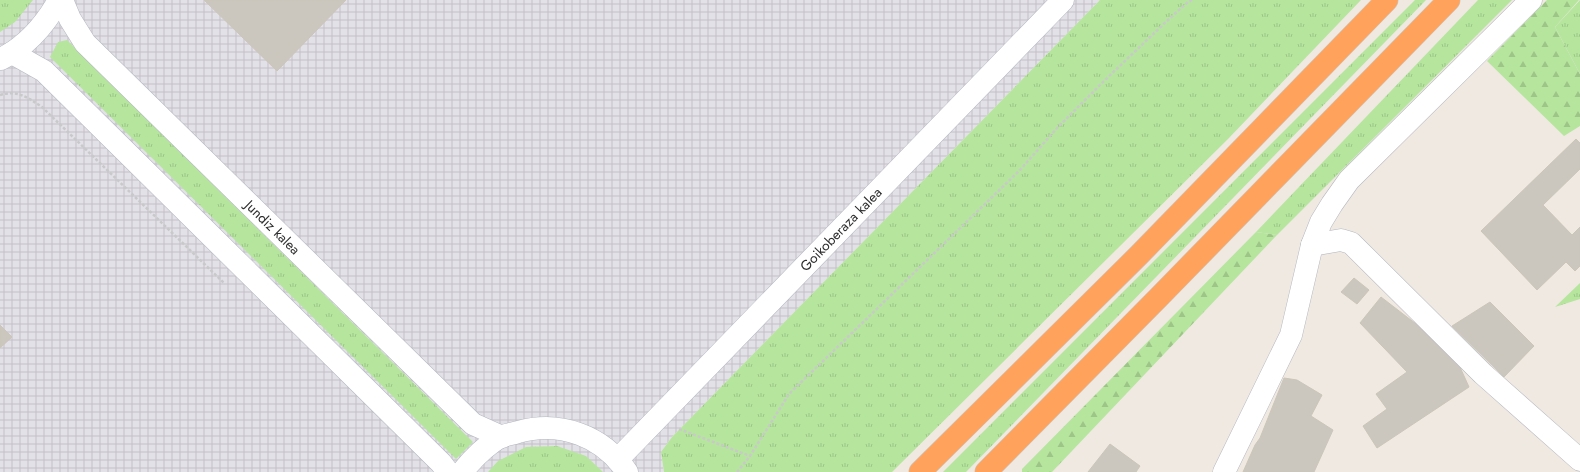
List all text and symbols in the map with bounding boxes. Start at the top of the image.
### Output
street label: Goikoberaza kalea [795,183,886,276]
street label: Jundiz kalea [239,194,305,259]

